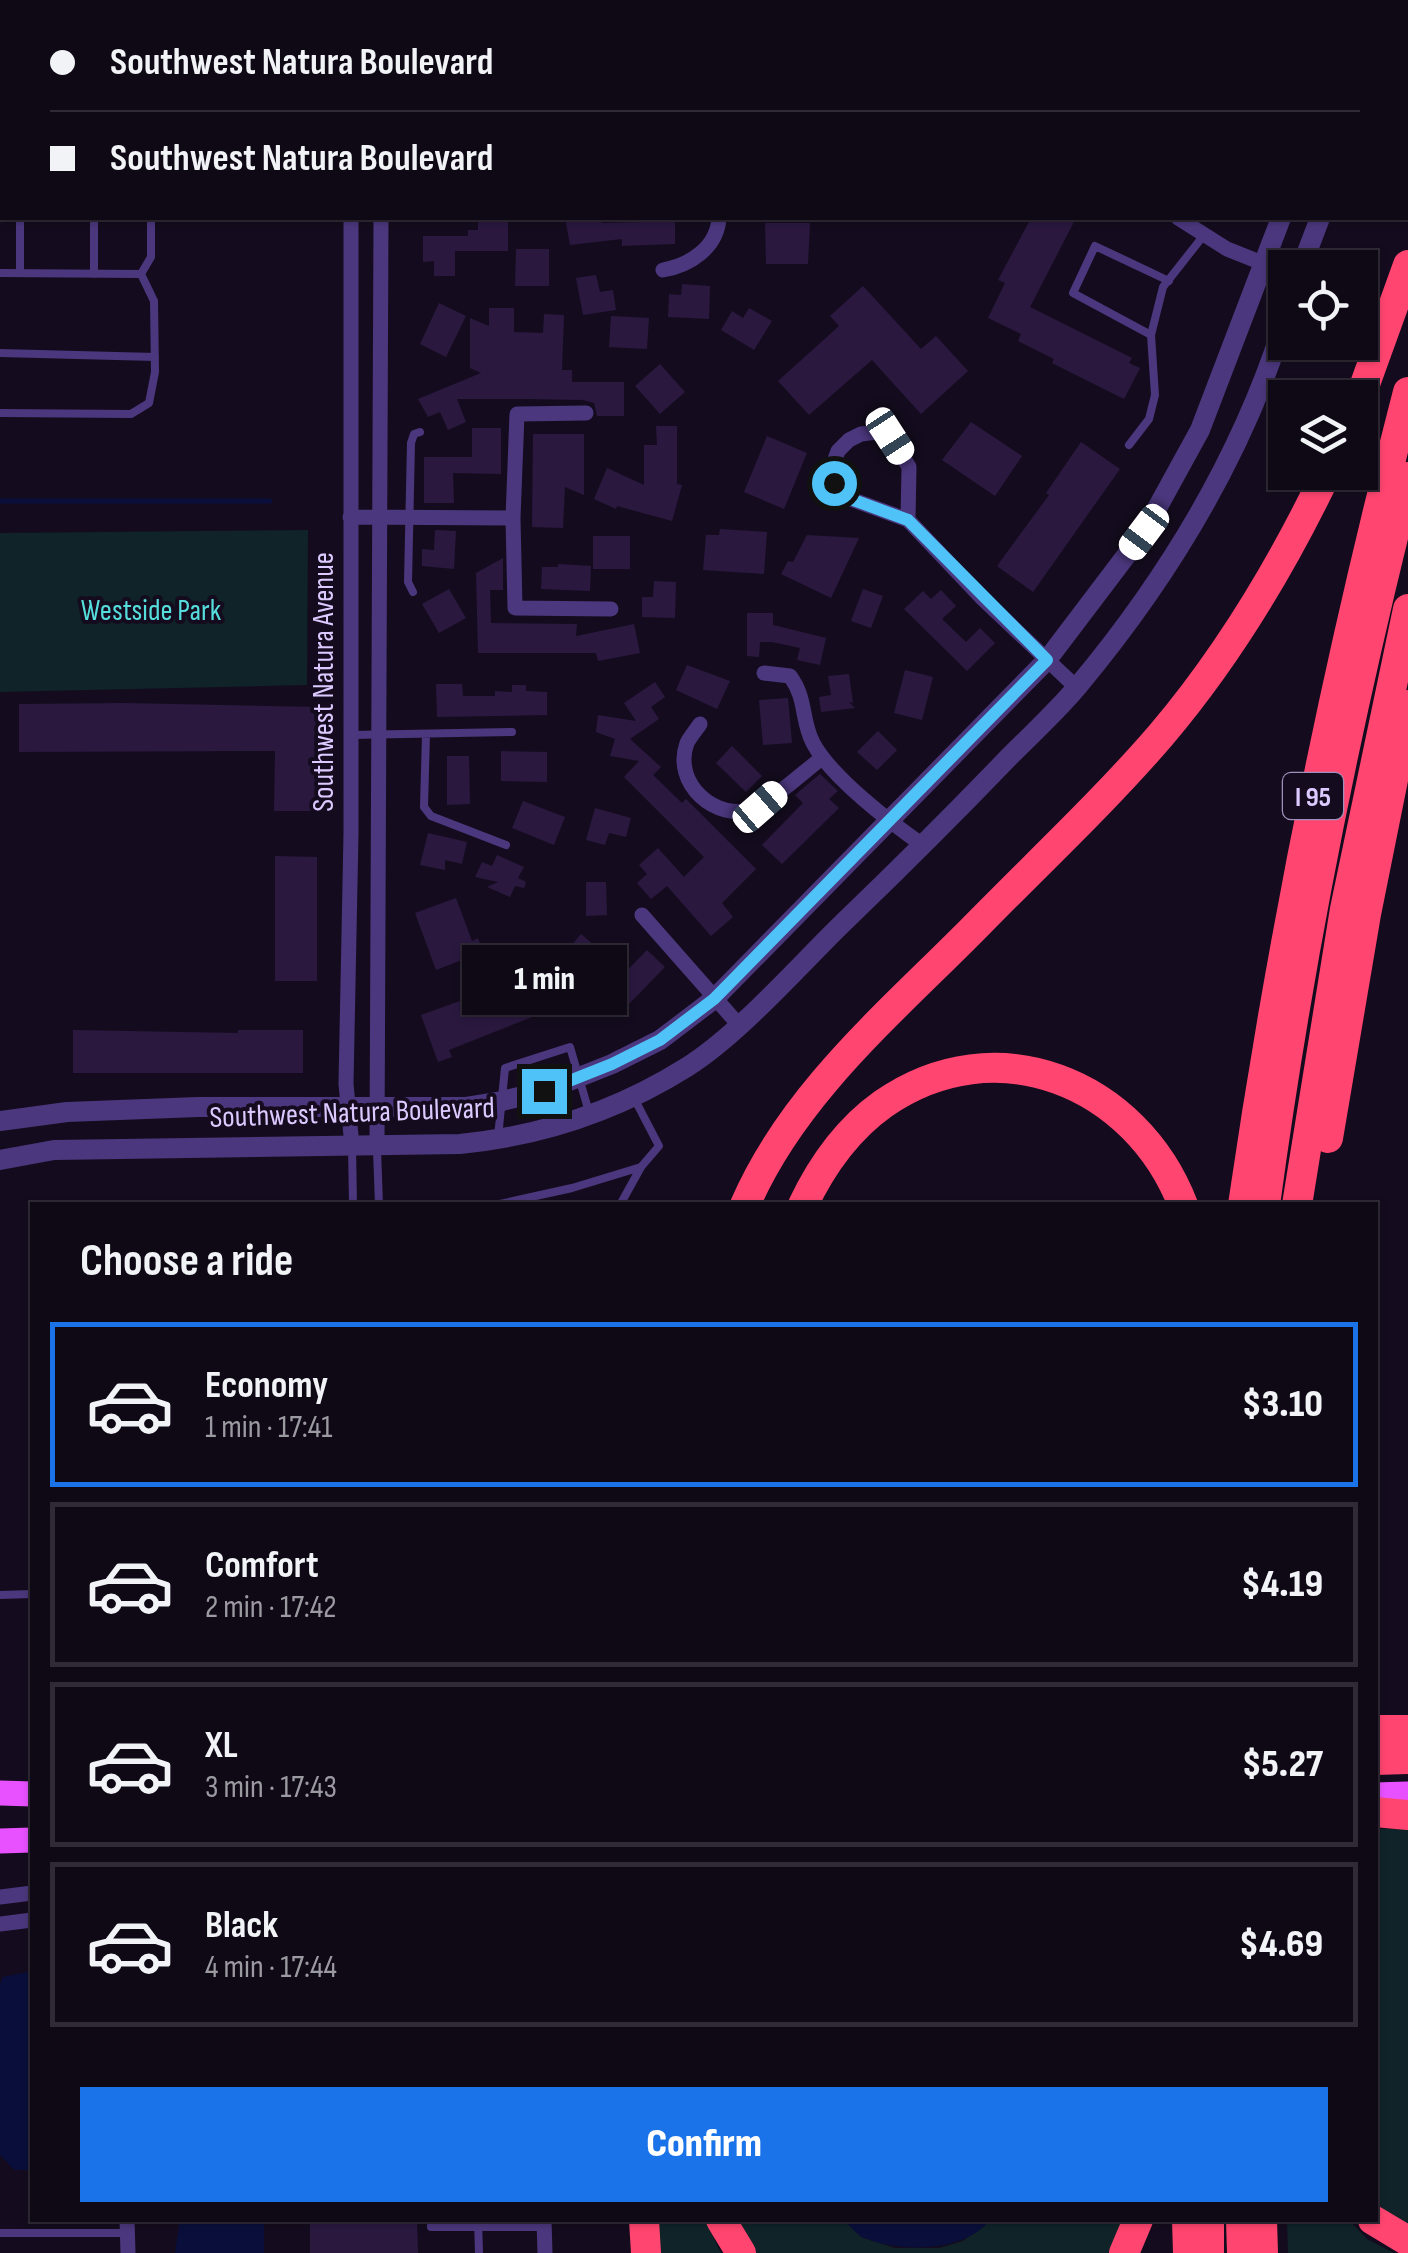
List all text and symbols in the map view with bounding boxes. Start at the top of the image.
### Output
text: Southwest Natura Boulevard [110,40,493,85]
text: Southwest Natura Boulevard [110,136,493,181]
map controls [1268,250,1378,490]
button: locate [1268,250,1378,360]
button: layers [1268,380,1378,490]
car [861,403,919,469]
route start [812,461,857,506]
car [1114,499,1174,565]
street label: Southwest Natura Avenue [306,552,342,812]
park label: Westside Park [81,593,222,629]
road number: I 95 [1283,773,1343,819]
car [728,776,792,838]
callout: 1 min [462,946,626,1016]
text: 1 min [514,960,575,999]
route end [522,1069,567,1114]
street label: Southwest Natura Boulevard [209,1090,495,1136]
text: Choose a ride [80,1234,293,1289]
icon: car [85,1360,175,1450]
text: Economy [205,1363,328,1408]
text: $3.10 [1242,1382,1323,1427]
text: 1 min · 17:41 [205,1408,332,1447]
icon: car [85,1540,175,1630]
text: Comfort [205,1543,319,1588]
text: $4.19 [1241,1562,1323,1607]
text: 2 min · 17:42 [205,1588,337,1627]
icon: car [85,1720,175,1810]
text: XL [205,1723,238,1768]
text: $5.27 [1242,1742,1323,1787]
text: 3 min · 17:43 [205,1768,337,1807]
icon: car [85,1900,175,1990]
text: Black [205,1903,278,1948]
text: $4.69 [1239,1922,1323,1967]
text: 4 min · 17:44 [205,1948,337,1987]
button: Confirm [80,2087,1328,2202]

